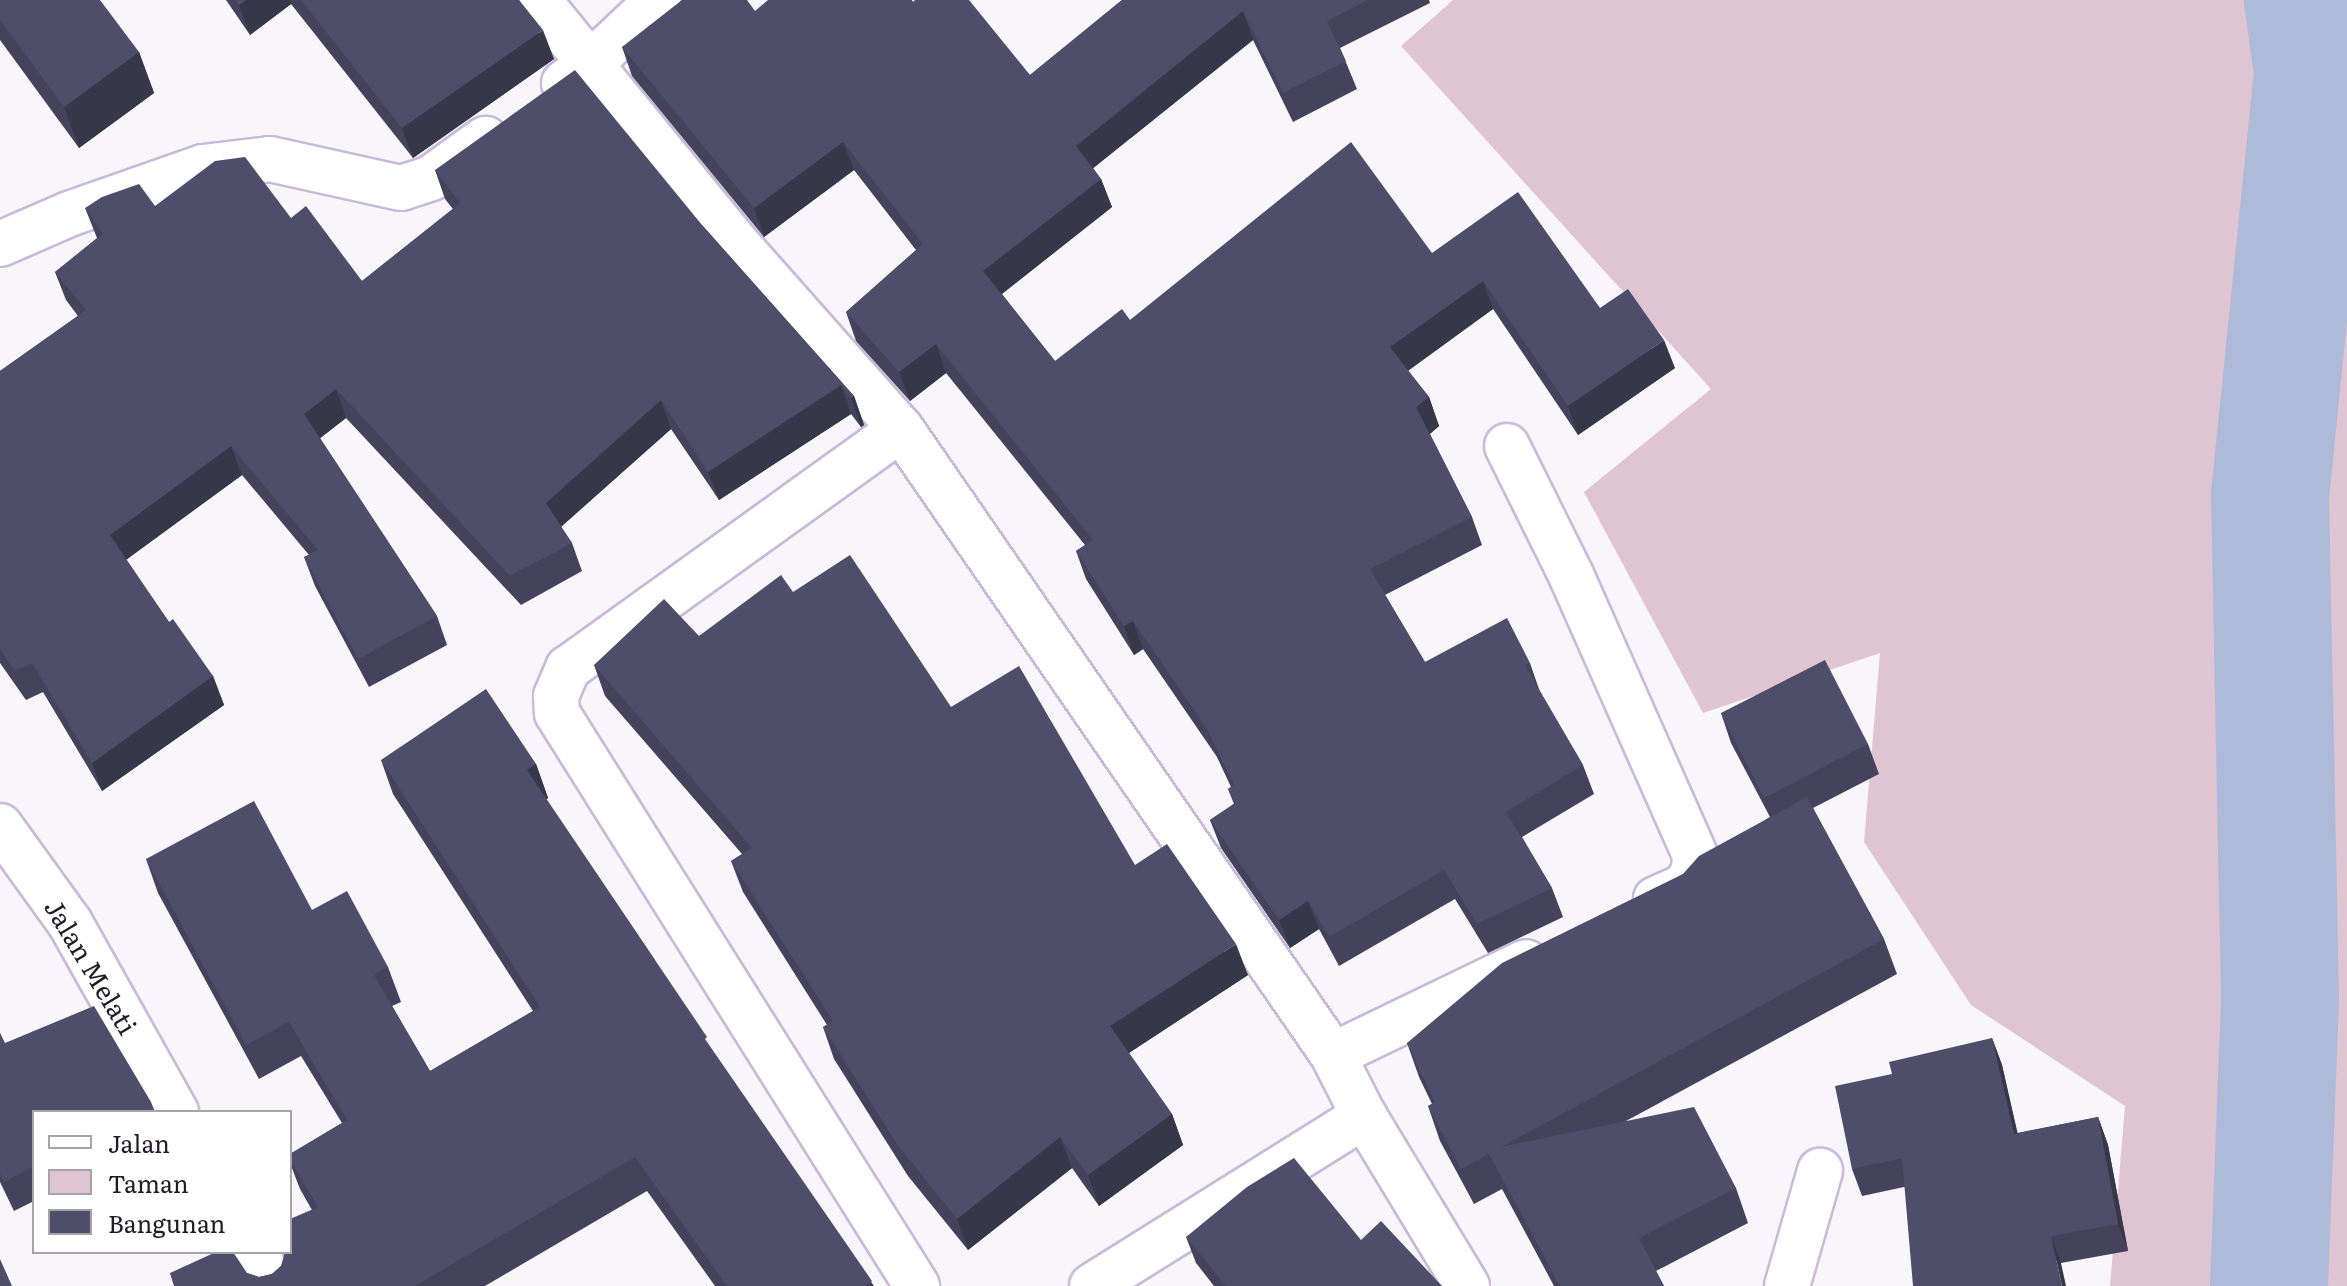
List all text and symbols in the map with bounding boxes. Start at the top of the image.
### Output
street label: Jalan Melati [39,893,145,1039]
legend [32,1110,292,1254]
text: Jalan [108,1125,170,1160]
text: Taman [108,1165,189,1200]
text: Bangunan [108,1205,226,1240]

